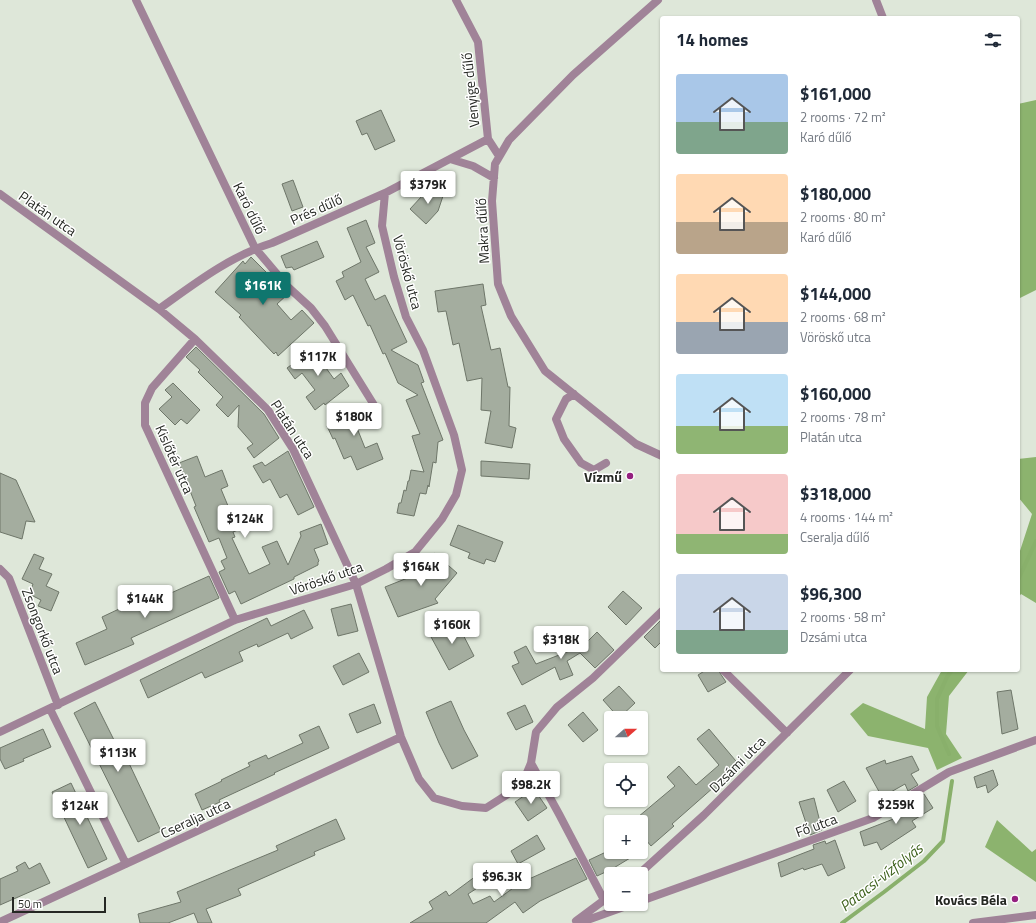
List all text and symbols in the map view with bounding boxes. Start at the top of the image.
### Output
text: 14 homes [676,27,748,53]
icon: filters [982,29,1004,51]
street label: Venyige dűlő [456,52,484,128]
text: $161,000 [800,81,871,107]
icon: home [708,90,756,138]
text: 2 rooms · 72 m² [800,107,886,127]
text: Karó dűlő [800,127,852,147]
pin: $379K [400,171,456,205]
text: $379K [410,174,446,194]
street label: Karó dűlő [228,178,272,238]
text: $180,000 [800,181,871,207]
street label: Platán utca [15,185,81,241]
street label: Prés dűlő [287,188,345,230]
icon: home [708,190,756,238]
street label: Makra dűlő [470,198,494,264]
text: 2 rooms · 80 m² [800,207,886,227]
text: Karó dűlő [800,227,852,247]
street label: Vöröskő utca [388,232,428,312]
pin: $161K [235,272,291,306]
text: $161K [245,275,281,295]
text: $144,000 [800,281,871,307]
icon: home [708,290,756,338]
text: 2 rooms · 68 m² [800,307,886,327]
text: Vöröskő utca [800,327,871,347]
pin: $117K [290,343,346,377]
text: $117K [300,346,336,366]
text: $160,000 [800,381,871,407]
icon: home [708,390,756,438]
street label: Platán utca [266,395,320,463]
pin: $180K [326,403,382,437]
text: $180K [336,406,372,426]
text: 2 rooms · 78 m² [800,407,886,427]
street label: Kislőtér utca [150,421,200,497]
text: Platán utca [800,427,862,447]
place label: Vízmű [584,466,622,487]
marker: Vízmű [625,471,635,481]
text: $318,000 [800,481,871,507]
icon: home [708,490,756,538]
pin: $124K [217,505,273,539]
text: 4 rooms · 144 m² [800,507,893,527]
text: $124K [227,508,263,528]
text: Cseralja dűlő [800,527,870,547]
pin: $164K [393,553,449,587]
street label: Vöröskő utca [287,556,365,600]
text: $164K [403,556,439,576]
text: $96,300 [800,581,862,607]
street label: Zsongorkő utca [17,585,69,677]
pin: $144K [117,585,173,619]
text: $144K [127,588,163,608]
icon: home [708,590,756,638]
text: 2 rooms · 58 m² [800,607,886,627]
pin: $160K [424,611,480,645]
text: $160K [434,614,470,634]
pin: $318K [533,626,589,660]
text: Dzsámi utca [800,627,867,647]
text: $318K [543,629,579,649]
north arrow [604,711,648,755]
map controls [604,711,648,911]
street label: Dzsámi utca [704,731,770,797]
pin: $113K [90,739,146,773]
text: $113K [100,742,136,762]
button: locate [604,763,648,807]
pin: $98.2K [498,771,564,805]
text: $98.2K [511,774,551,794]
pin: $259K [868,791,924,825]
pin: $124K [52,792,108,826]
street label: Cseralja utca [157,793,233,843]
text: $259K [878,794,914,814]
text: $124K [62,795,98,815]
street label: Fő utca [792,808,840,842]
button: + [604,815,648,859]
water label: Patacsi-vízfolyás [834,836,929,917]
pin: $96.3K [469,863,535,897]
text: $96.3K [482,866,522,886]
button: − [604,867,648,911]
place label: Kovács Béla [935,889,1007,910]
marker: Kovács Béla [1010,894,1020,904]
scale bar [12,895,106,914]
text: 50 m [18,896,42,912]

